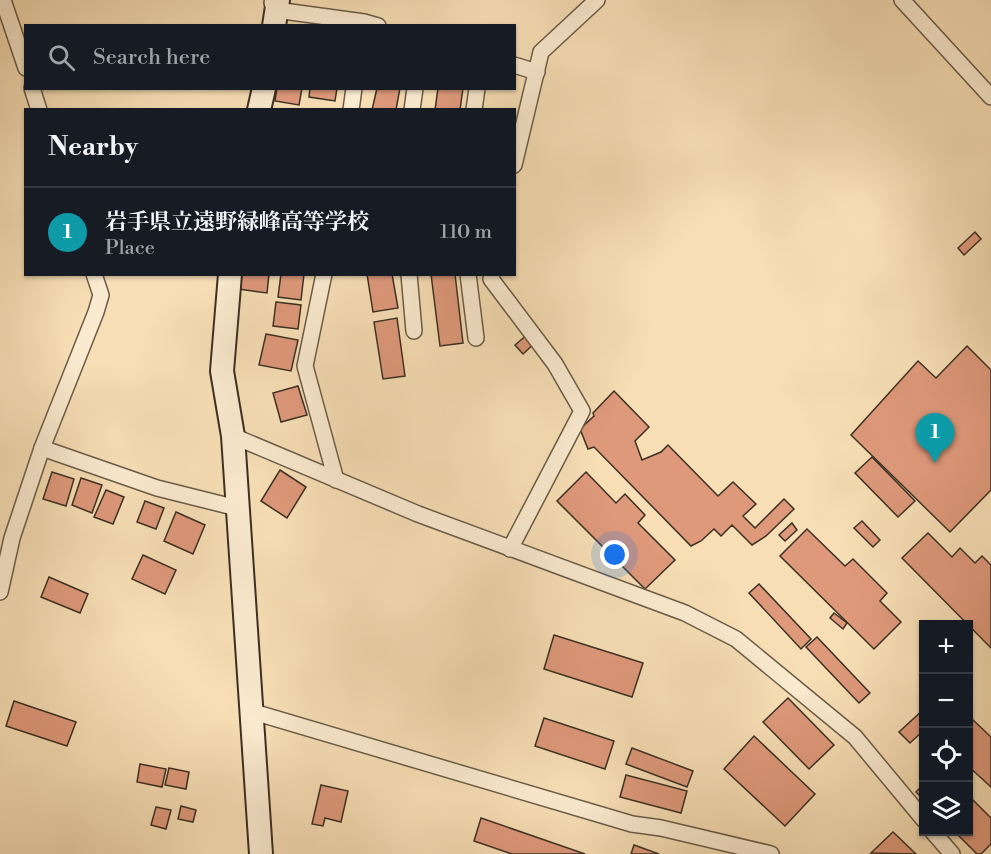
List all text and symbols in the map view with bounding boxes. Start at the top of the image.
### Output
search box [24,24,516,90]
icon: search [45,41,78,74]
text: Search here [93,44,210,71]
text: Nearby [48,131,138,163]
text: 岩手県立遠野緑峰高等学校 [105,209,369,236]
text: 1 [63,220,72,245]
text: 110 m [440,220,492,245]
text: Place [105,236,155,261]
pin: 1 [916,414,954,463]
your location [600,540,629,569]
map controls [919,620,973,836]
button: + [919,620,973,674]
button: − [919,674,973,728]
button: locate [919,728,973,782]
button: layers [919,782,973,836]

